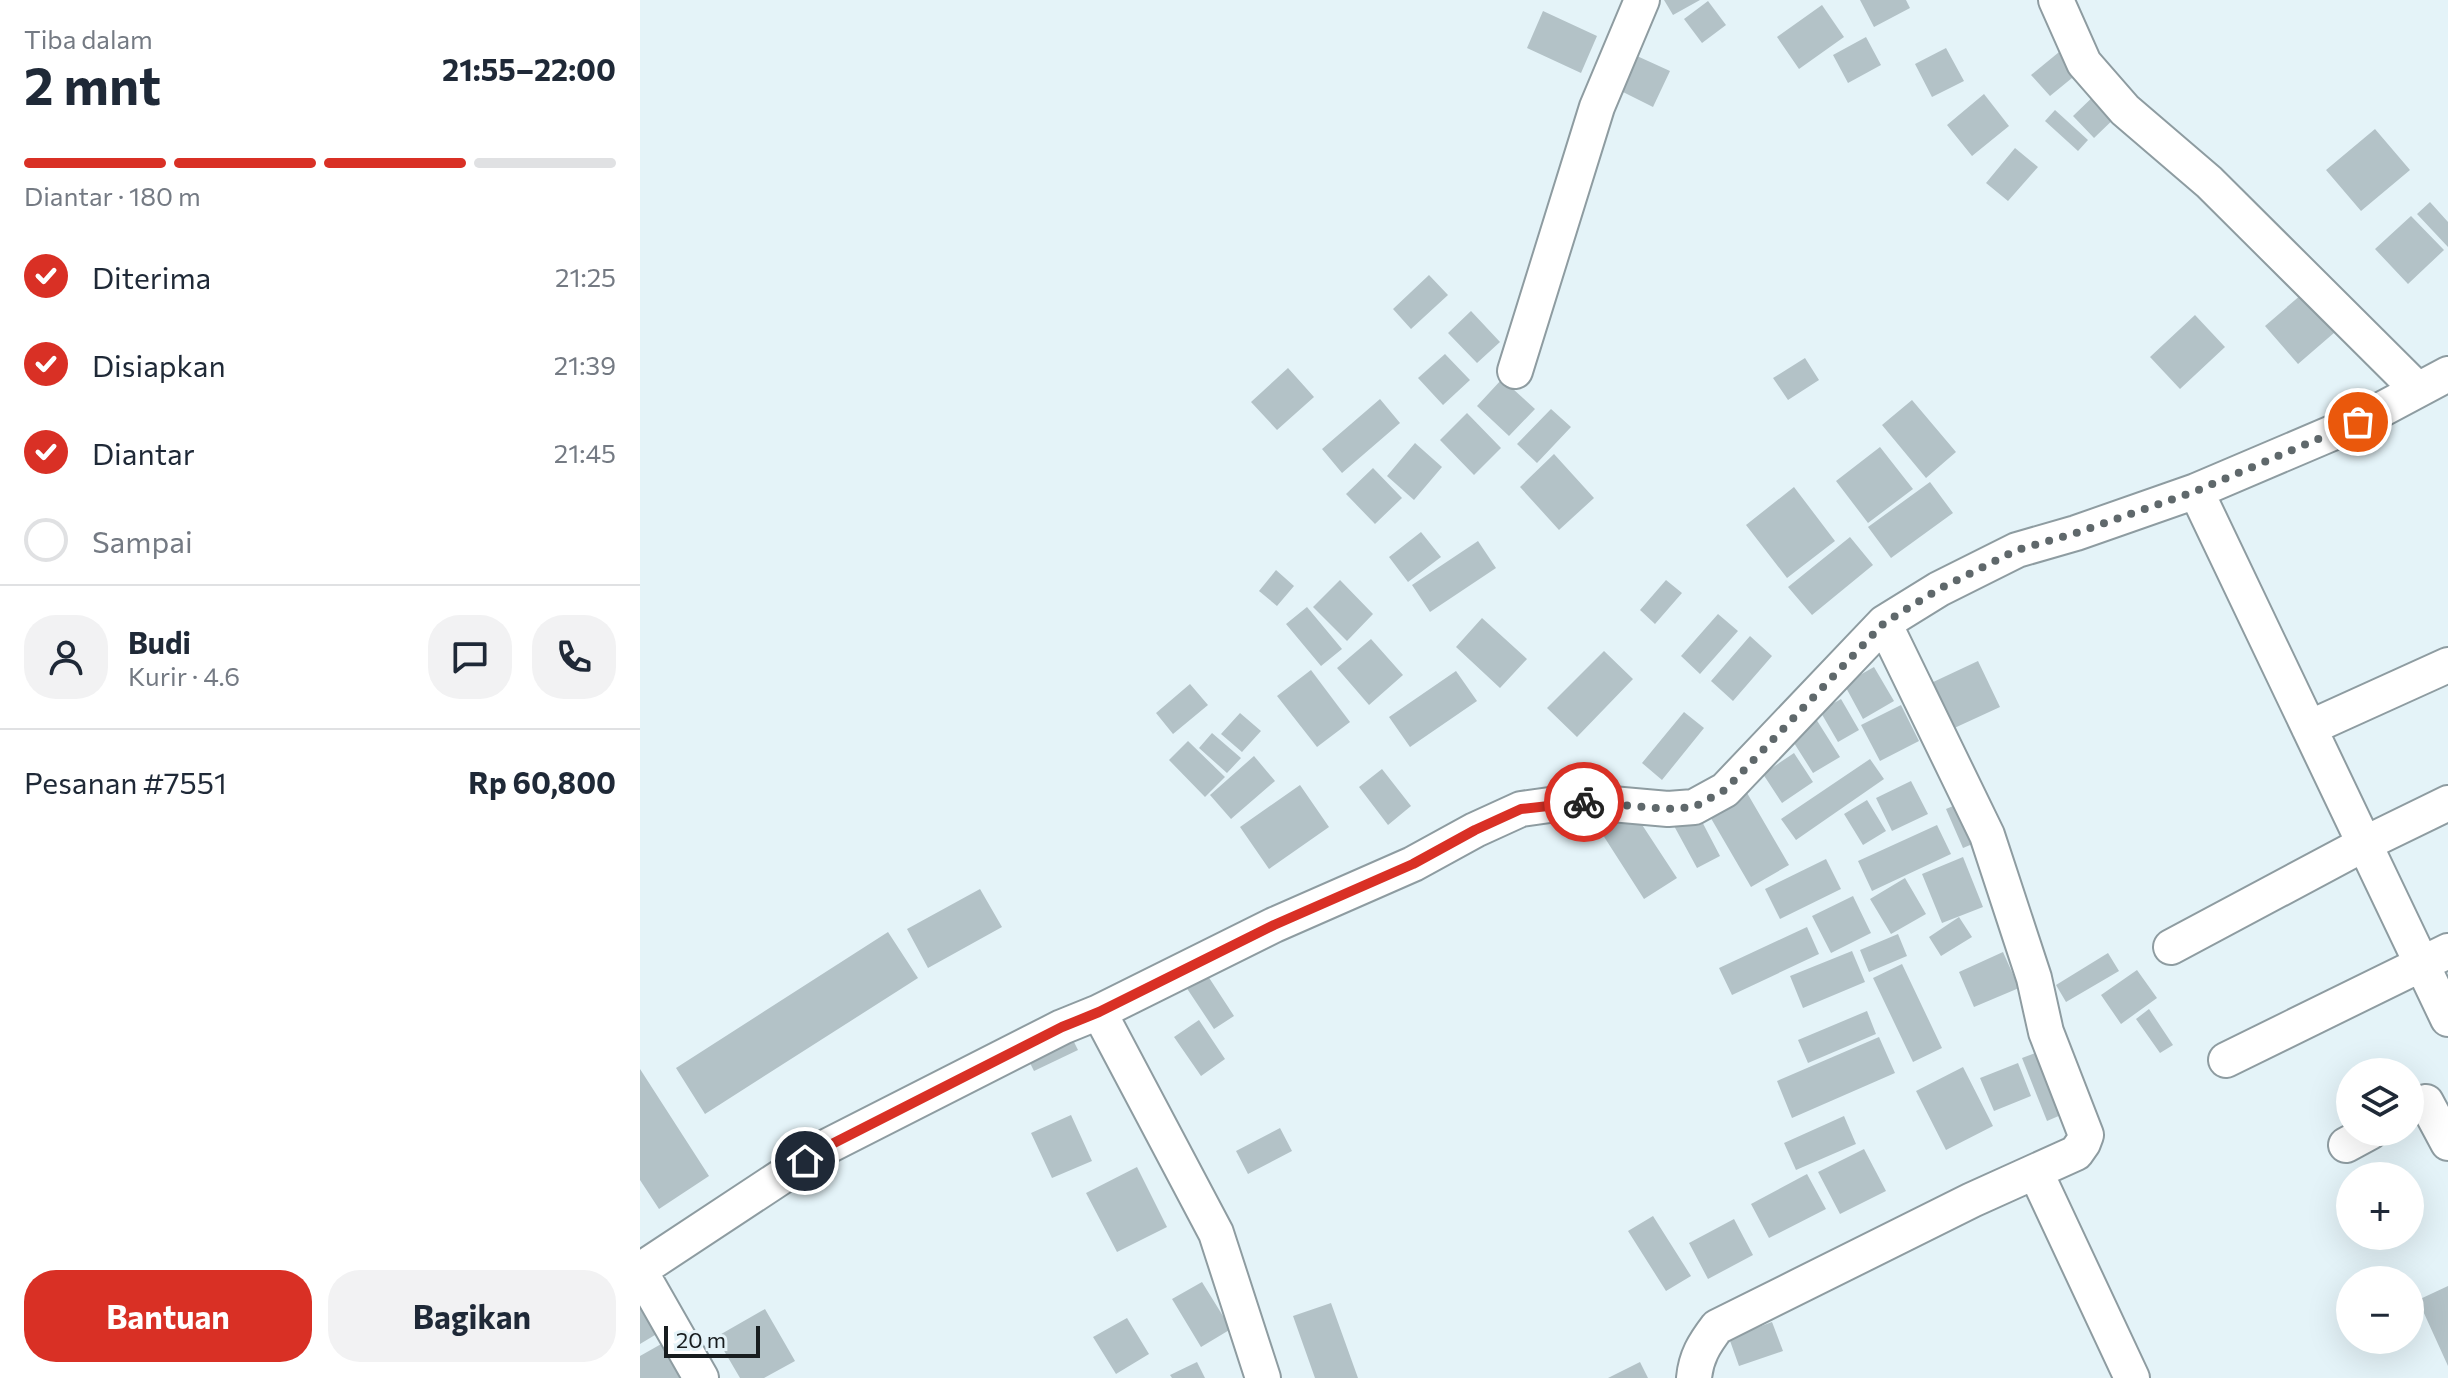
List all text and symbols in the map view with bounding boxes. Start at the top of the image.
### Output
text: Tiba dalam [24,23,153,54]
text: 21:55–22:00 [442,50,616,87]
text: 2 mnt [24,52,161,116]
text: Diantar · 180 m [24,180,201,211]
icon: check [24,254,68,298]
text: Diterima [92,258,211,295]
text: 21:25 [555,261,616,292]
icon: check [24,342,68,386]
text: Disiapkan [92,346,226,383]
text: 21:39 [554,349,616,380]
pin [2324,388,2392,456]
icon: bag [2336,400,2380,444]
icon: check [24,430,68,474]
text: Diantar [92,434,195,471]
text: 21:45 [554,437,616,468]
text: Sampai [92,522,193,559]
button: person [24,615,108,699]
button: chat [428,615,512,699]
button: phone [532,615,616,699]
text: Budi [128,623,191,660]
text: Kurir · 4.6 [128,660,240,691]
courier [1544,762,1624,842]
text: Pesanan #7551 [24,763,227,800]
text: Rp 60,800 [468,763,616,800]
icon: bike [1562,780,1606,824]
map controls [2336,1058,2424,1354]
button: layers [2336,1058,2424,1146]
pin [771,1127,839,1195]
icon: home [783,1139,827,1183]
button: + [2336,1162,2424,1250]
button: − [2336,1266,2424,1354]
button: Bantuan [24,1270,312,1362]
button: Bagikan [328,1270,616,1362]
scale bar [664,1322,760,1358]
text: 20 m [676,1326,726,1353]

